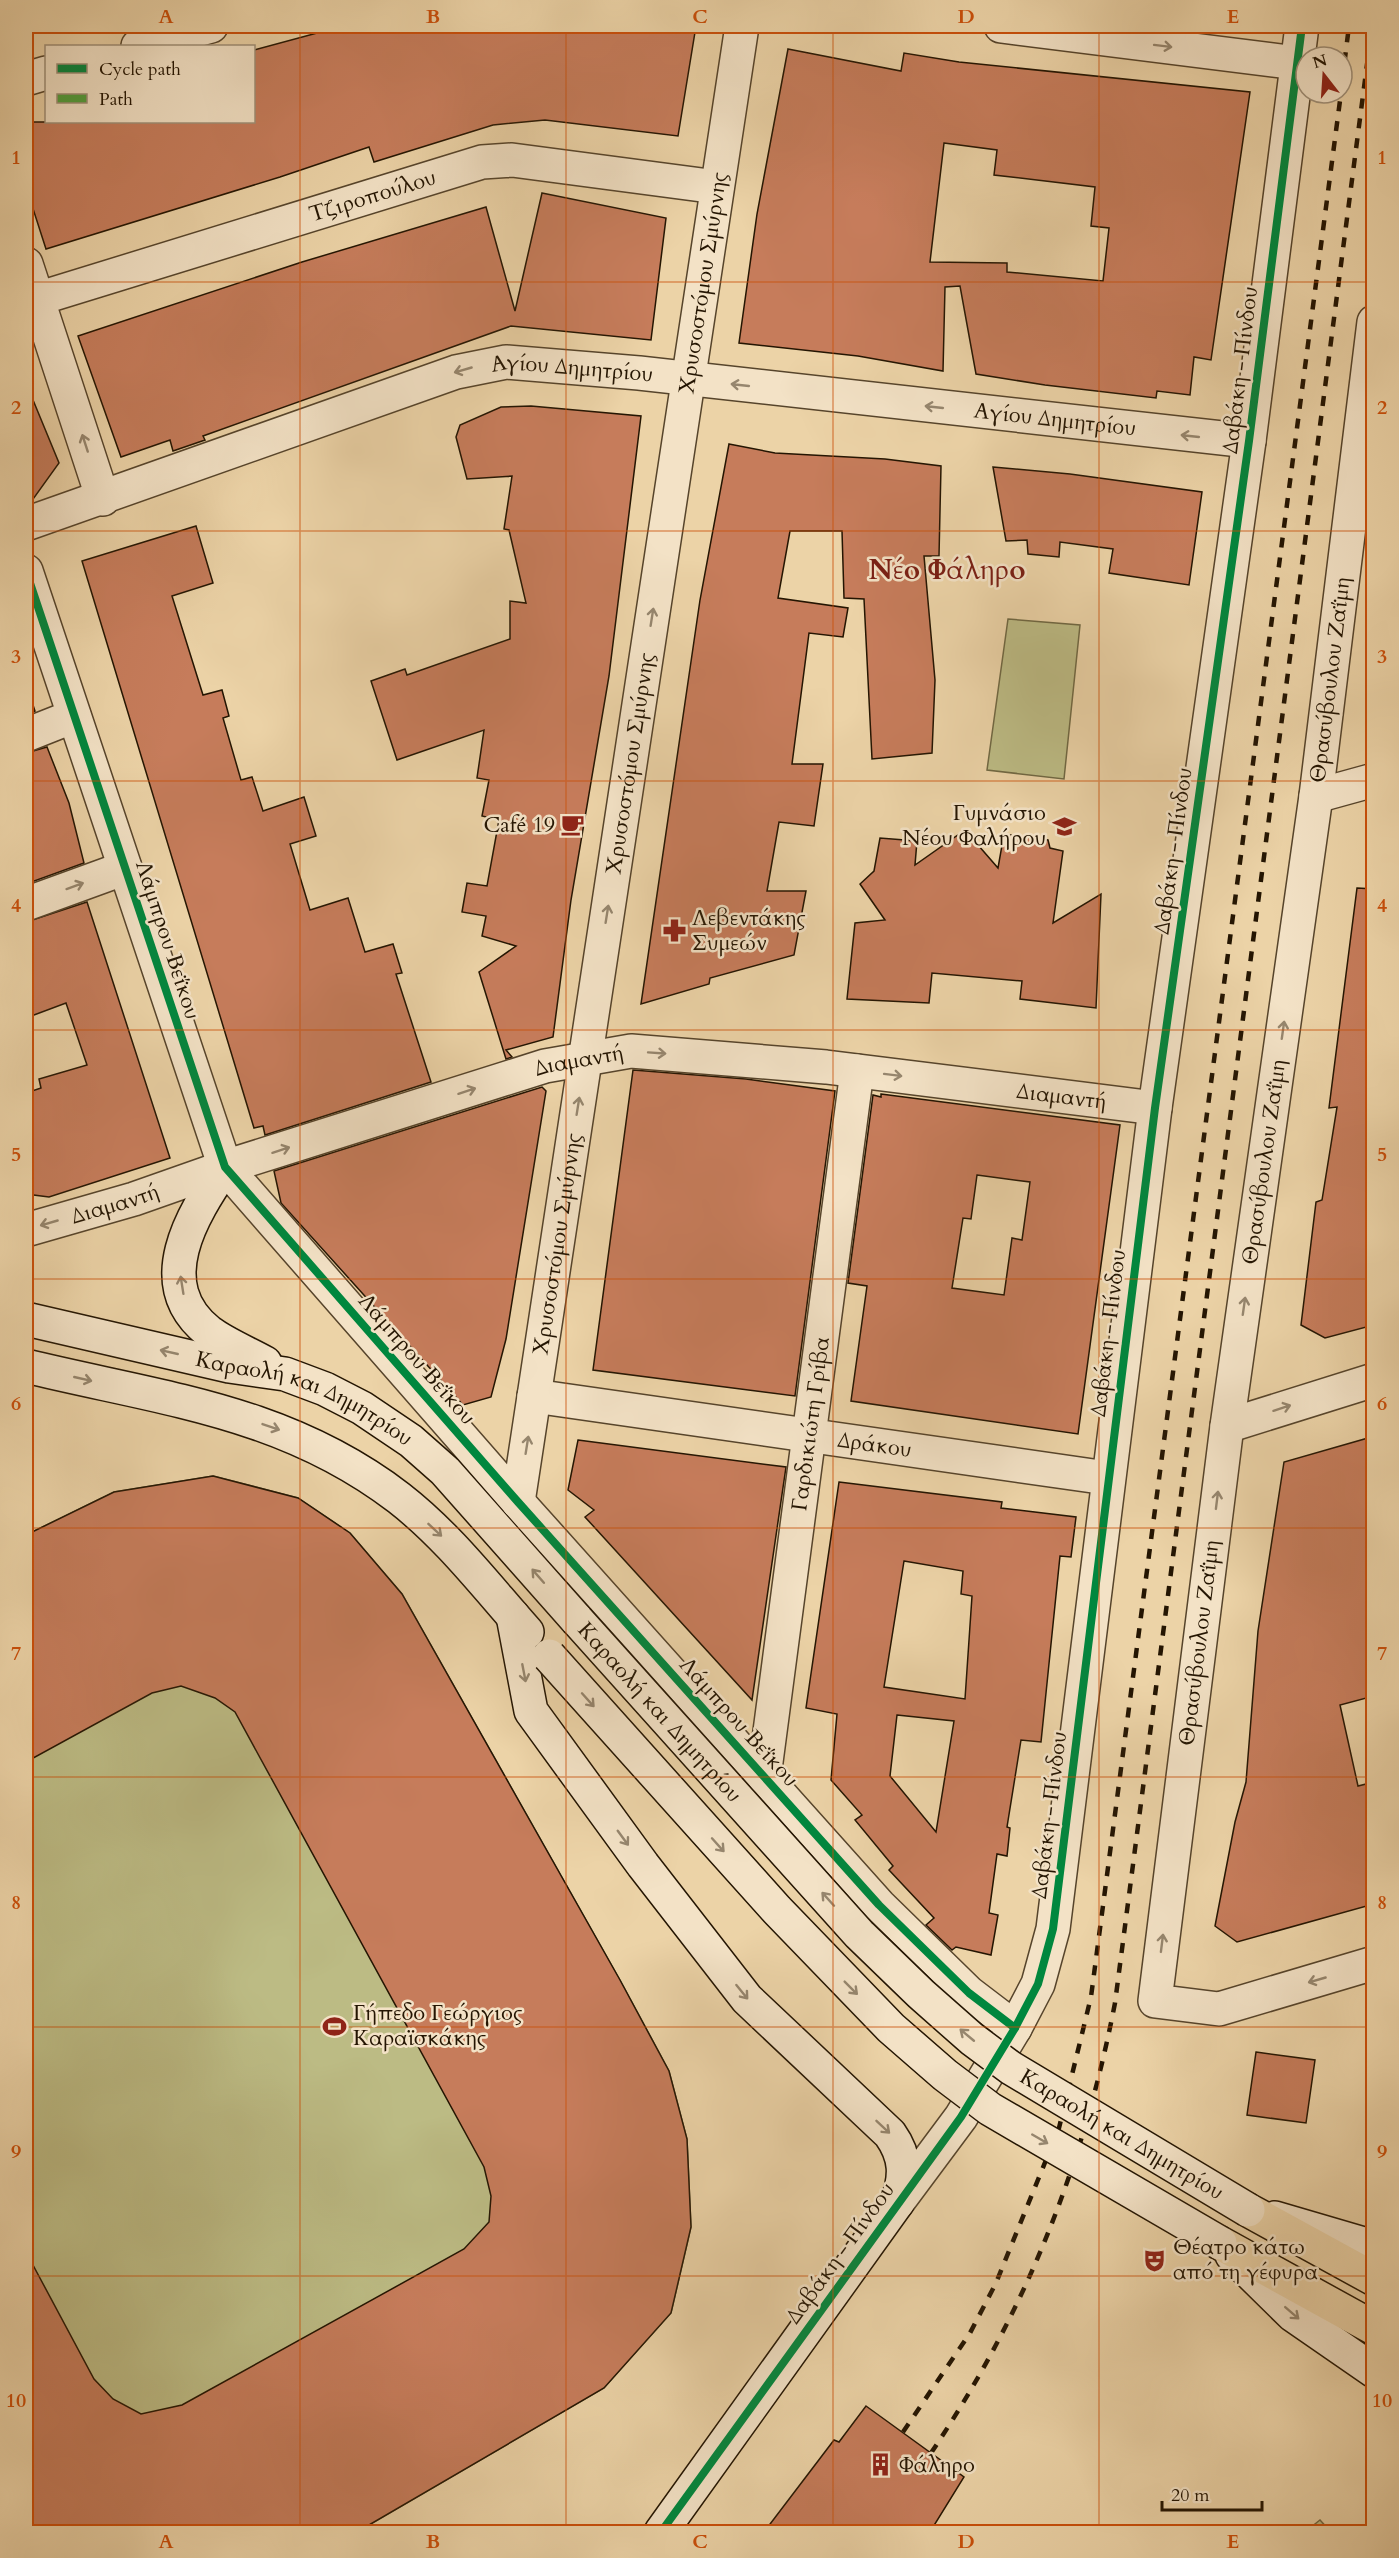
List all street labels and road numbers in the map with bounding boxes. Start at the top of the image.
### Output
street label: Τζιροπούλου [305,162,440,229]
street label: Χρυσοστόμου Σμύρνης [671,170,735,396]
street label: Δαβάκη - Πίνδου [1215,285,1265,455]
street label: Αγίου Δημητρίου [488,347,655,389]
street label: Αγίου Δημητρίου [972,395,1138,443]
street label: Θρασύβουλου Ζαΐμη [1302,575,1358,785]
street label: Χρυσοστόμου Σμύρνης [598,651,662,876]
street label: Δαβάκη - Πίνδου [1146,766,1200,936]
street label: Λάμπρου Βεΐκου [128,857,208,1023]
street label: Διαμαντή [530,1037,627,1084]
street label: Θρασύβουλου Ζαΐμη [1235,1057,1293,1267]
street label: Διαμαντή [1015,1076,1109,1117]
street label: Χρυσοστόμου Σμύρνης [526,1131,589,1357]
street label: Διαμαντή [67,1176,164,1231]
street label: Δαβάκη - Πίνδου [1083,1248,1133,1418]
street label: Λάμπρου Βεΐκου [351,1287,483,1431]
street label: Γαρδικιώτη Γρίβα [784,1335,837,1513]
street label: Καραολή και Δημητρίου [193,1344,419,1453]
street label: Δράκου [836,1425,913,1465]
street label: Θρασύβουλου Ζαΐμη [1171,1538,1227,1748]
street label: Καραολή και Δημητρίου [571,1616,749,1809]
street label: Λάμπρου Βεΐκου [673,1651,805,1793]
street label: Δαβάκη - Πίνδου [1024,1730,1074,1900]
street label: Καραολή και Δημητρίου [1014,2062,1229,2207]
street label: Δαβάκη - Πίνδου [778,2176,902,2330]

